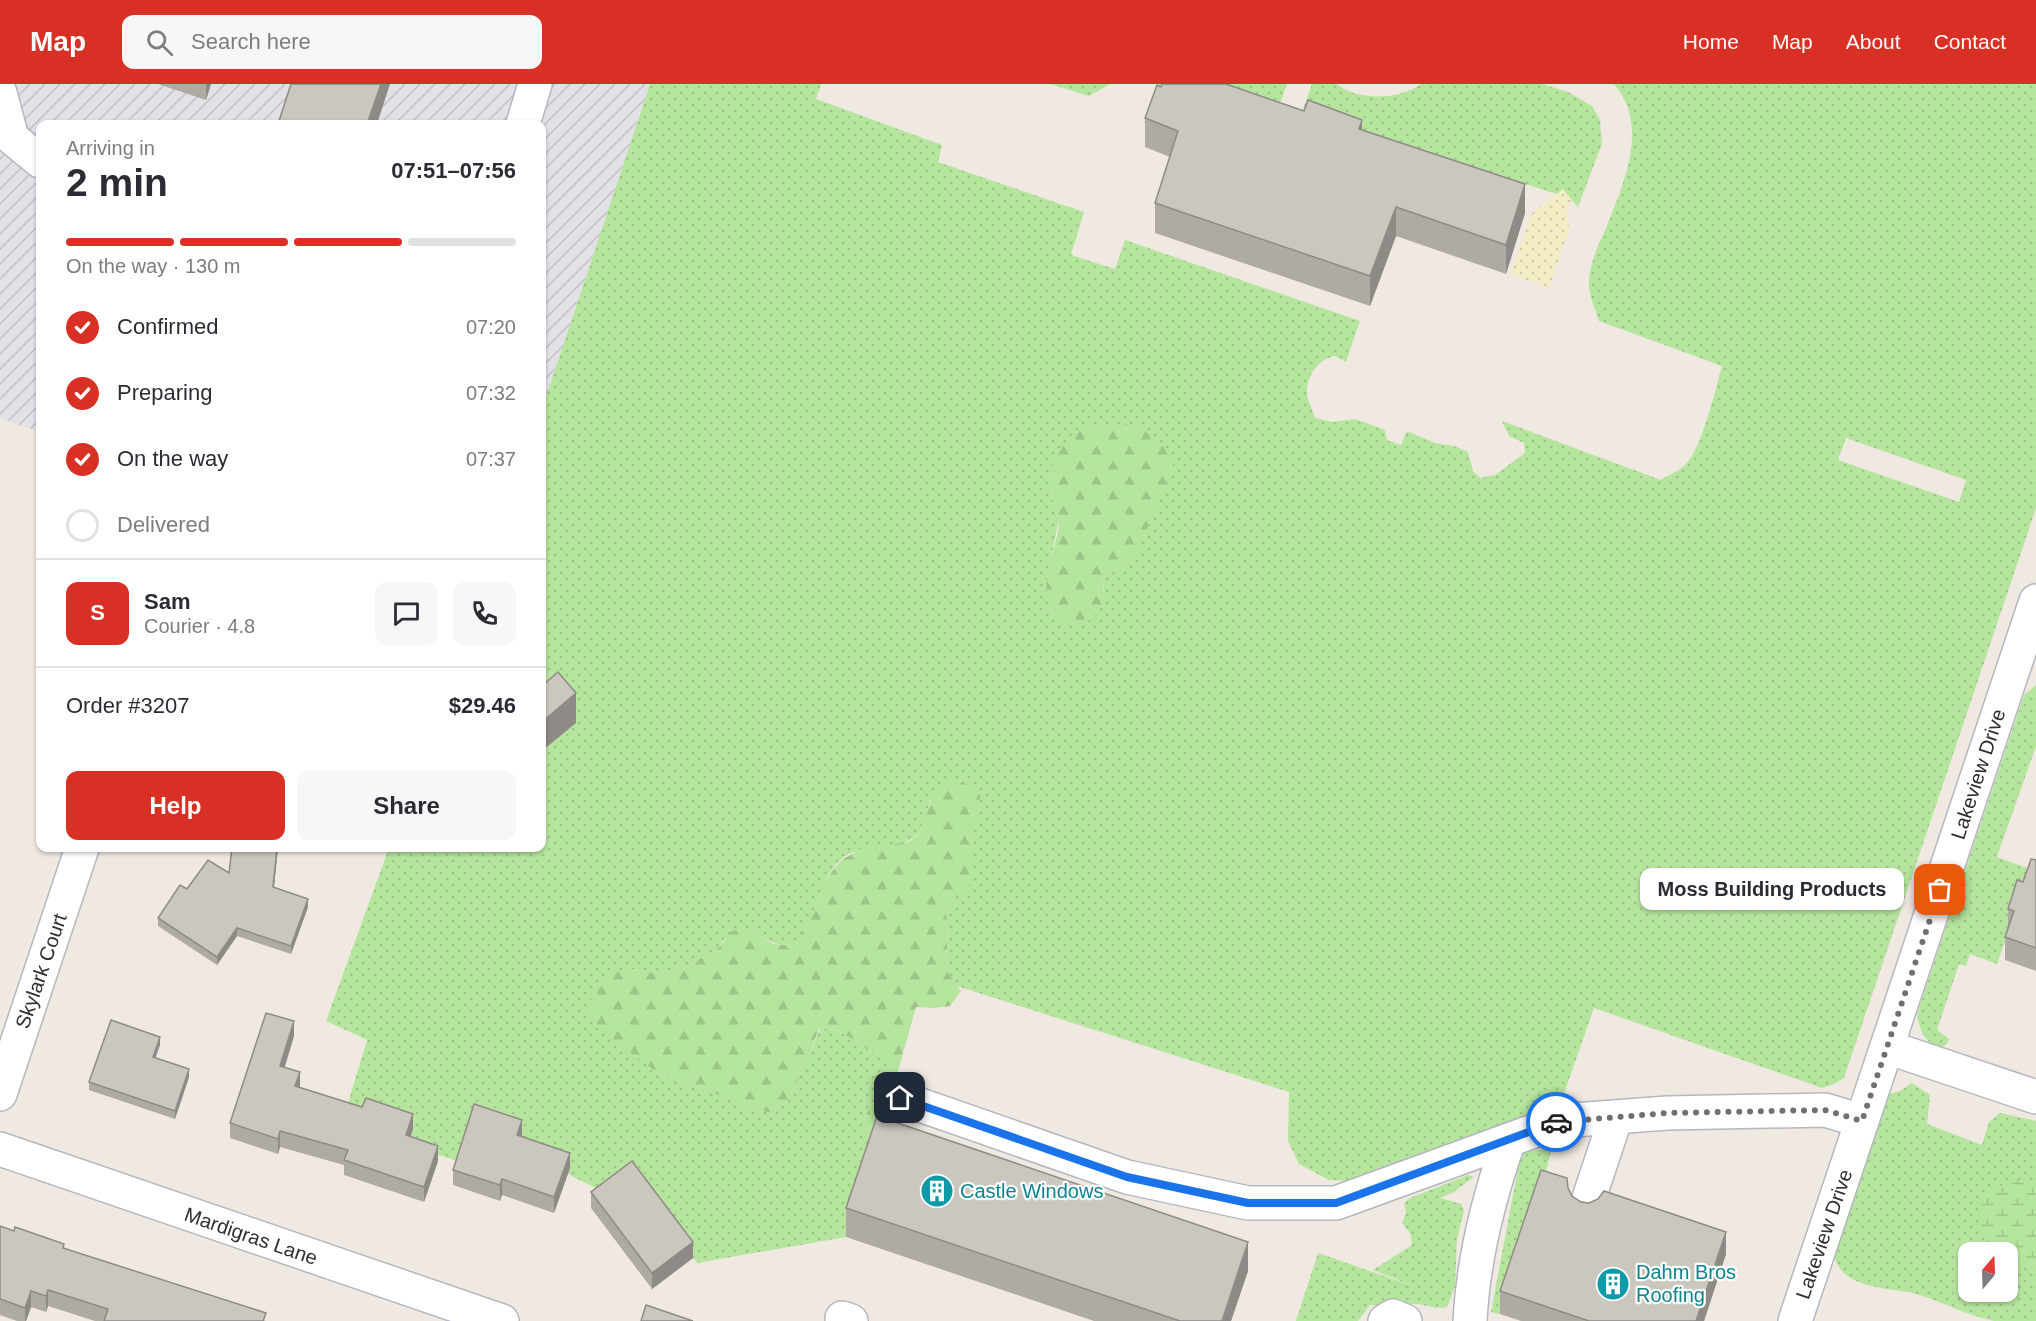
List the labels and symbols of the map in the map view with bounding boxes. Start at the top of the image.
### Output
street label: Lakeview Drive [1947,706,2009,842]
pin [1914,864,1965,915]
callout: Moss Building Products [1640,869,1904,911]
street label: Skylark Court [11,910,71,1031]
pin [874,1072,925,1123]
courier [1526,1092,1586,1152]
street label: Lakeview Drive [1792,1166,1856,1302]
building icon: Castle Windows [919,1173,955,1209]
place label: Castle Windows [960,1180,1103,1202]
street label: Mardigras Lane [182,1203,320,1269]
north arrow [1958,1242,2018,1302]
place label: Dahm Bros Roofing [1636,1261,1736,1306]
building icon: Dahm Bros Roofing [1595,1266,1631,1302]

